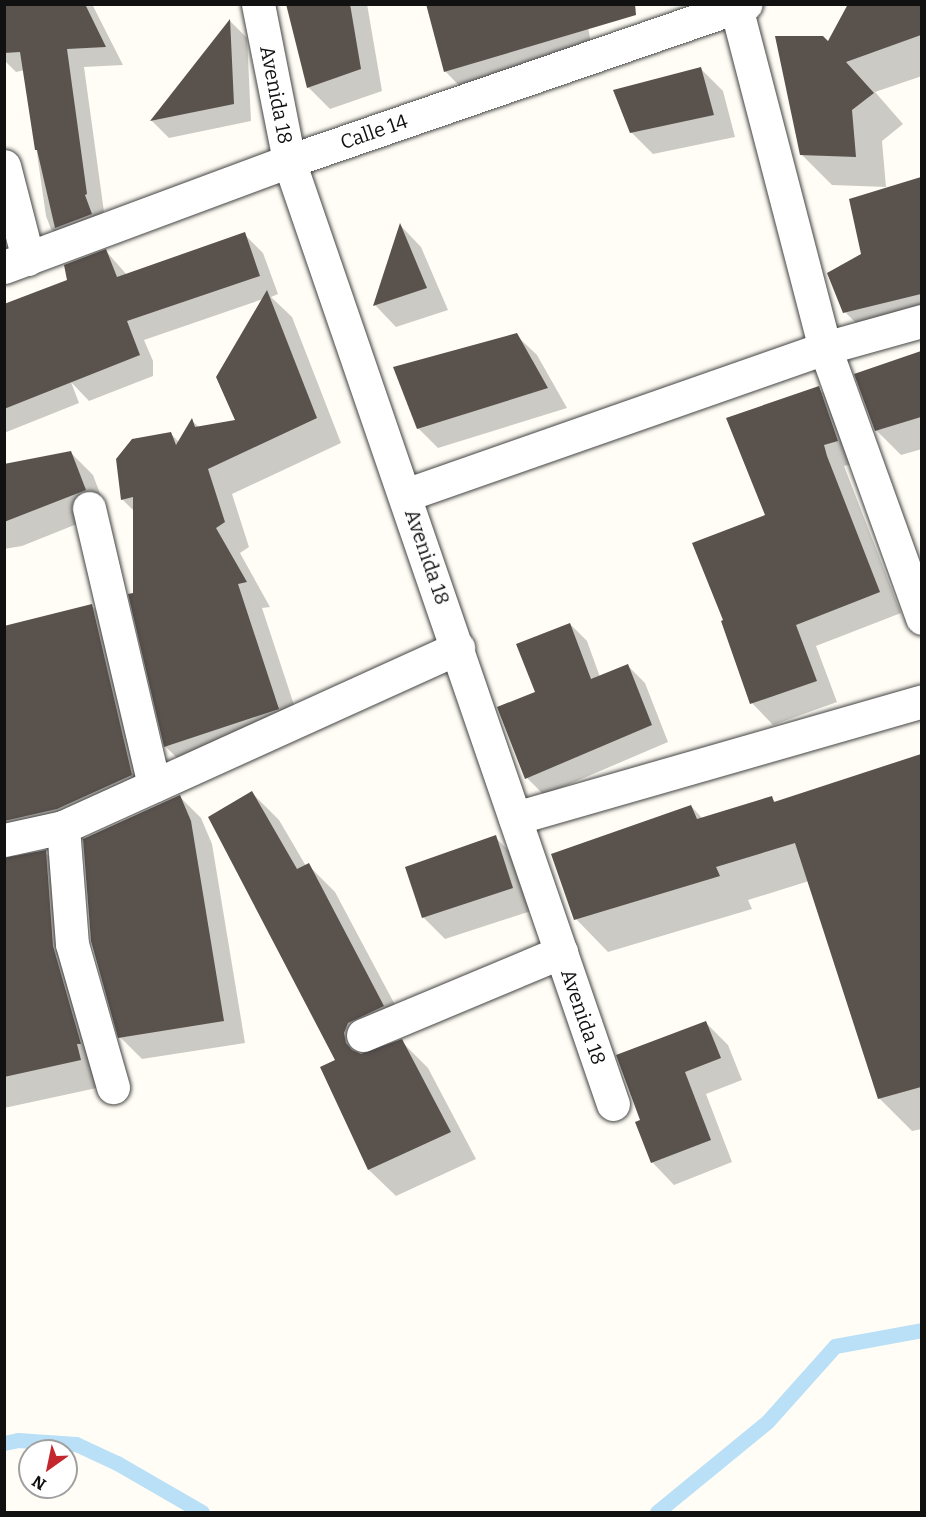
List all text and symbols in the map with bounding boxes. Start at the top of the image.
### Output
street label: Avenida 18 [255,44,297,146]
street label: Calle 14 [337,109,411,155]
street label: Avenida 18 [399,506,455,608]
street label: Avenida 18 [555,966,611,1068]
north arrow [18,1439,78,1499]
text: N [29,1472,49,1494]

